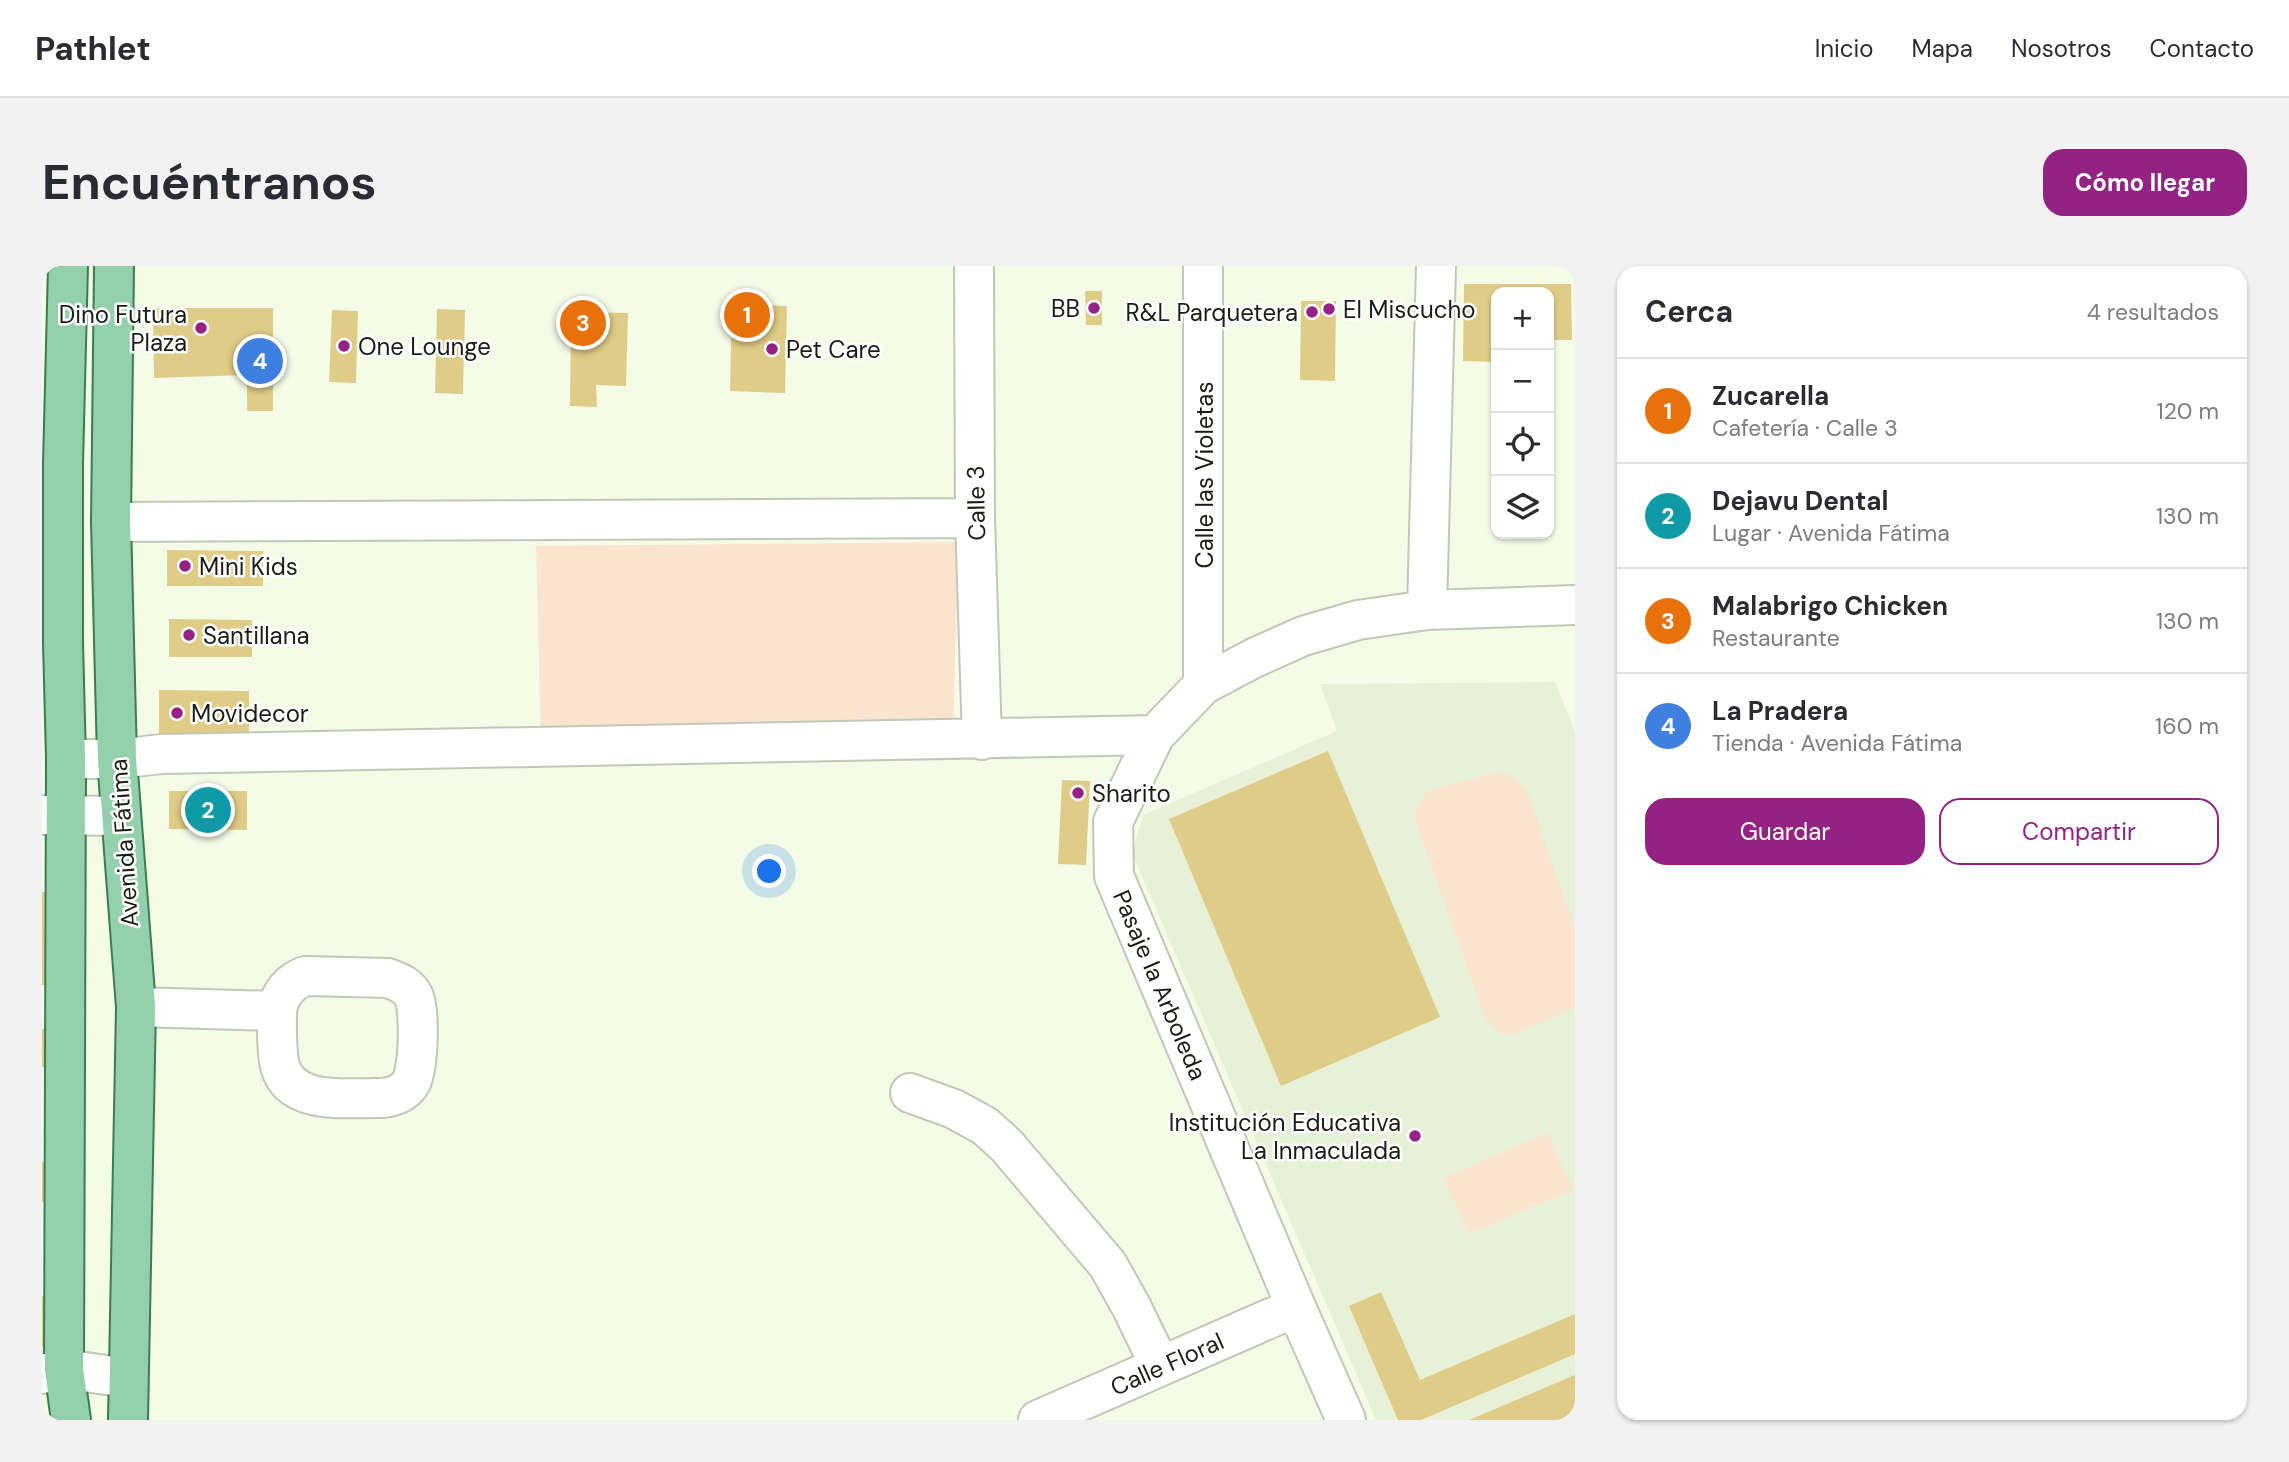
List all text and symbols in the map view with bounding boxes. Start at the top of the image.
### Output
text: Pathlet [35,27,151,70]
text: Inicio [1815,33,1874,64]
text: Mapa [1912,33,1973,64]
text: Nosotros [2011,33,2112,64]
text: Contacto [2150,33,2254,64]
button: Cómo llegar [2043,149,2247,216]
text: Encuéntranos [42,150,377,214]
map controls [1491,287,1554,539]
button: + [1491,287,1554,350]
pin: 1 [724,289,770,341]
text: Cerca [1645,292,1733,331]
place label: BB [1051,293,1080,324]
place label: El Miscucho [1343,294,1476,325]
pin: 3 [560,297,606,349]
place label: R&L Parquetera [1126,297,1298,328]
text: 4 resultados [2087,297,2219,327]
place label: Dino Futura Plaza [59,299,187,358]
marker: BB [1086,300,1102,316]
marker: El Miscucho [1321,301,1337,317]
marker: R&L Parquetera [1304,304,1320,320]
marker: Dino Futura Plaza [193,320,209,336]
place label: One Lounge [358,331,491,362]
place label: Pet Care [786,334,881,365]
pin: 4 [237,335,283,387]
marker: One Lounge [336,338,352,354]
marker: Pet Care [764,341,780,357]
button: − [1491,350,1554,413]
text: Zucarella [1712,379,1829,413]
street label: Calle las Violetas [1189,382,1220,568]
text: 1 [1664,396,1672,426]
text: 120 m [2156,396,2219,426]
button: locate [1491,413,1554,476]
text: Cafetería · Calle 3 [1712,413,1898,443]
street label: Calle 3 [960,465,992,541]
button: layers [1491,476,1554,539]
text: Dejavu Dental [1712,484,1888,518]
text: 2 [1661,501,1675,531]
text: 130 m [2156,501,2219,531]
text: Lugar · Avenida Fátima [1712,518,1950,548]
place label: Mini Kids [199,551,298,582]
marker: Mini Kids [177,558,193,574]
text: Malabrigo Chicken [1712,589,1948,623]
text: 3 [1661,606,1675,636]
text: 130 m [2156,606,2219,636]
place label: Santillana [203,620,310,651]
text: Restaurante [1712,623,1840,653]
marker: Santillana [181,627,197,643]
text: La Pradera [1712,694,1848,728]
place label: Movidecor [191,698,309,729]
marker: Movidecor [169,705,185,721]
text: 4 [1661,711,1675,741]
text: 160 m [2155,711,2219,741]
text: Tienda · Avenida Fátima [1712,728,1962,758]
street label: Avenida Fátima [103,758,145,928]
place label: Sharito [1092,778,1171,809]
pin: 2 [185,784,231,836]
marker: Sharito [1070,785,1086,801]
button: Guardar [1645,798,1925,865]
button: Compartir [1939,798,2219,865]
your location [752,854,786,888]
street label: Pasaje la Arboleda [1106,885,1214,1085]
place label: Institución Educativa La Inmaculada [1169,1107,1401,1166]
marker: Institución Educativa La Inmaculada [1407,1128,1423,1144]
street label: Calle Floral [1106,1325,1228,1403]

